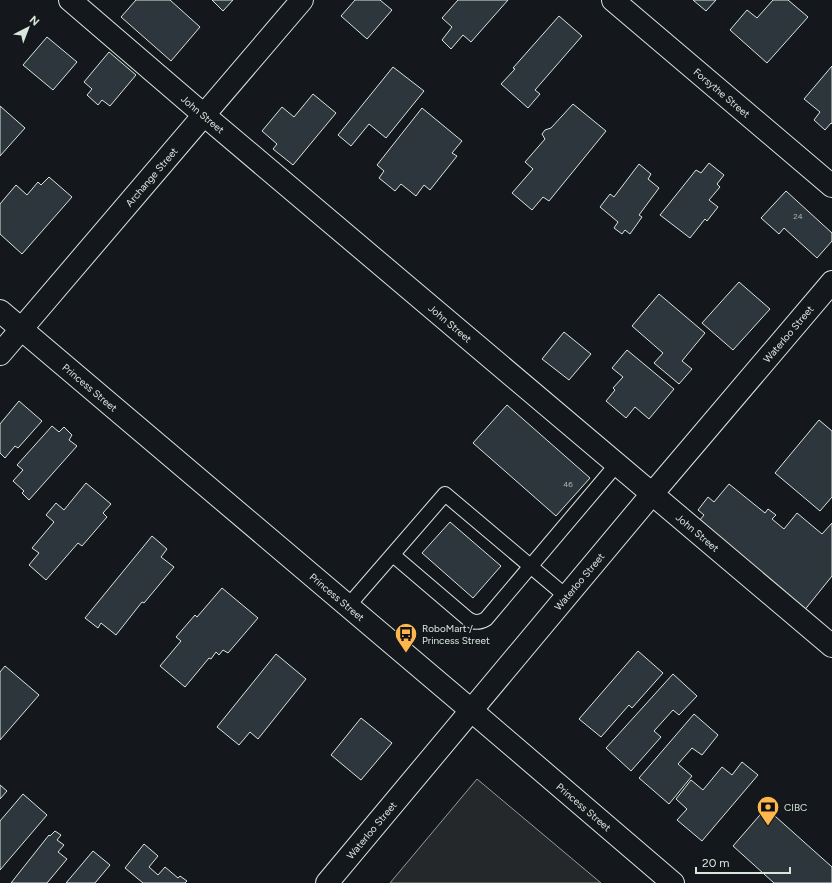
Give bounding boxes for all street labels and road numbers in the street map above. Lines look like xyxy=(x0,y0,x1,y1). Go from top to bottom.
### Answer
street label: Forsythe Street xyxy=(691,65,753,120)
street label: John Street xyxy=(179,92,227,136)
street label: Archange Street xyxy=(122,144,180,209)
street label: John Street xyxy=(426,301,475,345)
street label: Waterloo Street xyxy=(760,302,816,365)
street label: Princess Street xyxy=(60,360,120,414)
street label: John Street xyxy=(673,510,722,554)
street label: Waterloo Street xyxy=(551,550,607,613)
street label: Princess Street xyxy=(307,570,367,624)
street label: Princess Street xyxy=(554,780,614,834)
street label: Waterloo Street xyxy=(343,798,399,862)

